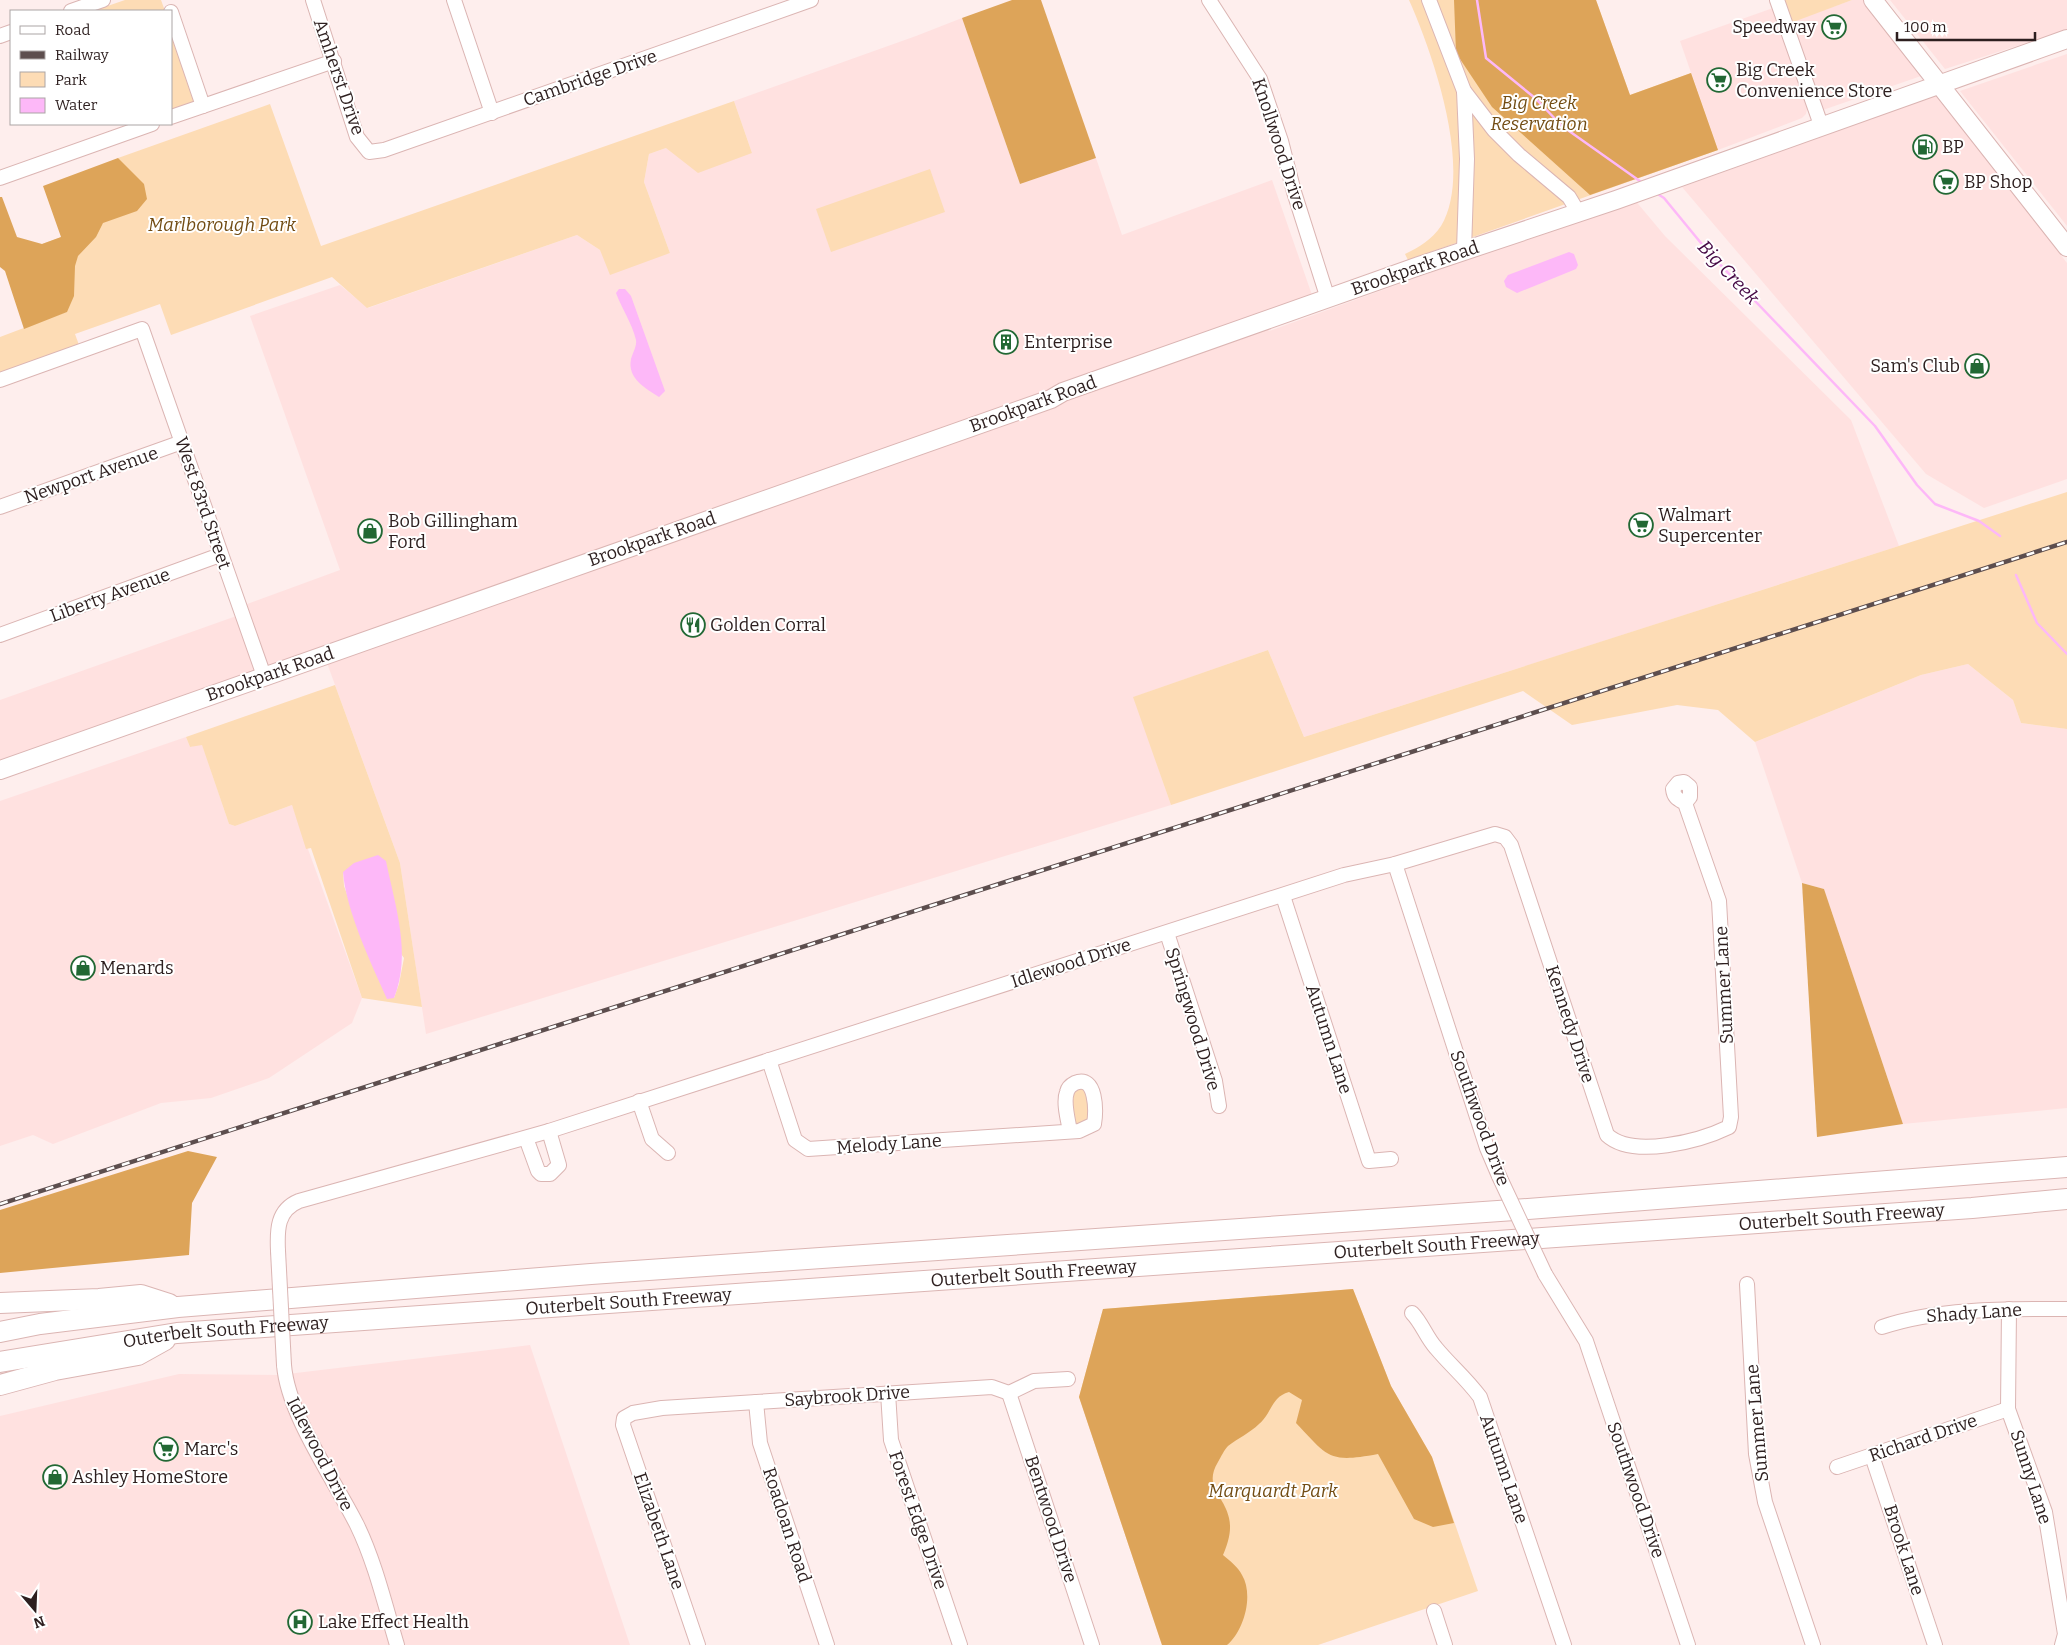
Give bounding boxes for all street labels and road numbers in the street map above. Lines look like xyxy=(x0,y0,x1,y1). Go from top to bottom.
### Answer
street label: Amherst Drive xyxy=(309,16,369,138)
street label: Cambridge Drive xyxy=(520,45,660,111)
street label: Knollwood Drive xyxy=(1247,75,1311,213)
street label: Brookpark Road xyxy=(1348,236,1482,300)
street label: Brookpark Road xyxy=(966,371,1100,437)
street label: West 83rd Street xyxy=(170,434,236,573)
street label: Newport Avenue xyxy=(21,442,161,508)
street label: Brookpark Road xyxy=(585,507,719,571)
street label: Liberty Avenue xyxy=(47,563,173,627)
street label: Brookpark Road xyxy=(203,642,337,706)
street label: Summer Lane xyxy=(1710,925,1738,1045)
street label: Idlewood Drive xyxy=(1008,933,1134,993)
street label: Springwood Drive xyxy=(1161,945,1225,1093)
street label: Kennedy Drive xyxy=(1541,962,1599,1086)
street label: Autumn Lane xyxy=(1301,981,1357,1097)
street label: Southwood Drive xyxy=(1445,1047,1515,1189)
street label: Melody Lane xyxy=(836,1129,942,1159)
street label: Outerbelt South Freeway xyxy=(1738,1199,1946,1235)
street label: Outerbelt South Freeway xyxy=(1333,1227,1541,1263)
street label: Outerbelt South Freeway xyxy=(930,1255,1138,1292)
street label: Outerbelt South Freeway xyxy=(525,1283,733,1320)
street label: Shady Lane xyxy=(1925,1299,2023,1327)
street label: Outerbelt South Freeway xyxy=(121,1311,330,1353)
street label: Summer Lane xyxy=(1741,1363,1773,1483)
street label: Saybrook Drive xyxy=(783,1381,911,1411)
street label: Idlewood Drive xyxy=(282,1393,358,1515)
street label: Richard Drive xyxy=(1866,1409,1980,1467)
street label: Autumn Lane xyxy=(1475,1412,1533,1526)
street label: Southwood Drive xyxy=(1602,1419,1670,1561)
street label: Sunny Lane xyxy=(2005,1427,2057,1527)
street label: Forest Edge Drive xyxy=(884,1448,952,1592)
street label: Bentwood Drive xyxy=(1020,1453,1082,1585)
street label: Roadoan Road xyxy=(758,1465,816,1586)
street label: Elizabeth Lane xyxy=(629,1470,689,1592)
street label: Brook Lane xyxy=(1879,1502,1929,1598)

